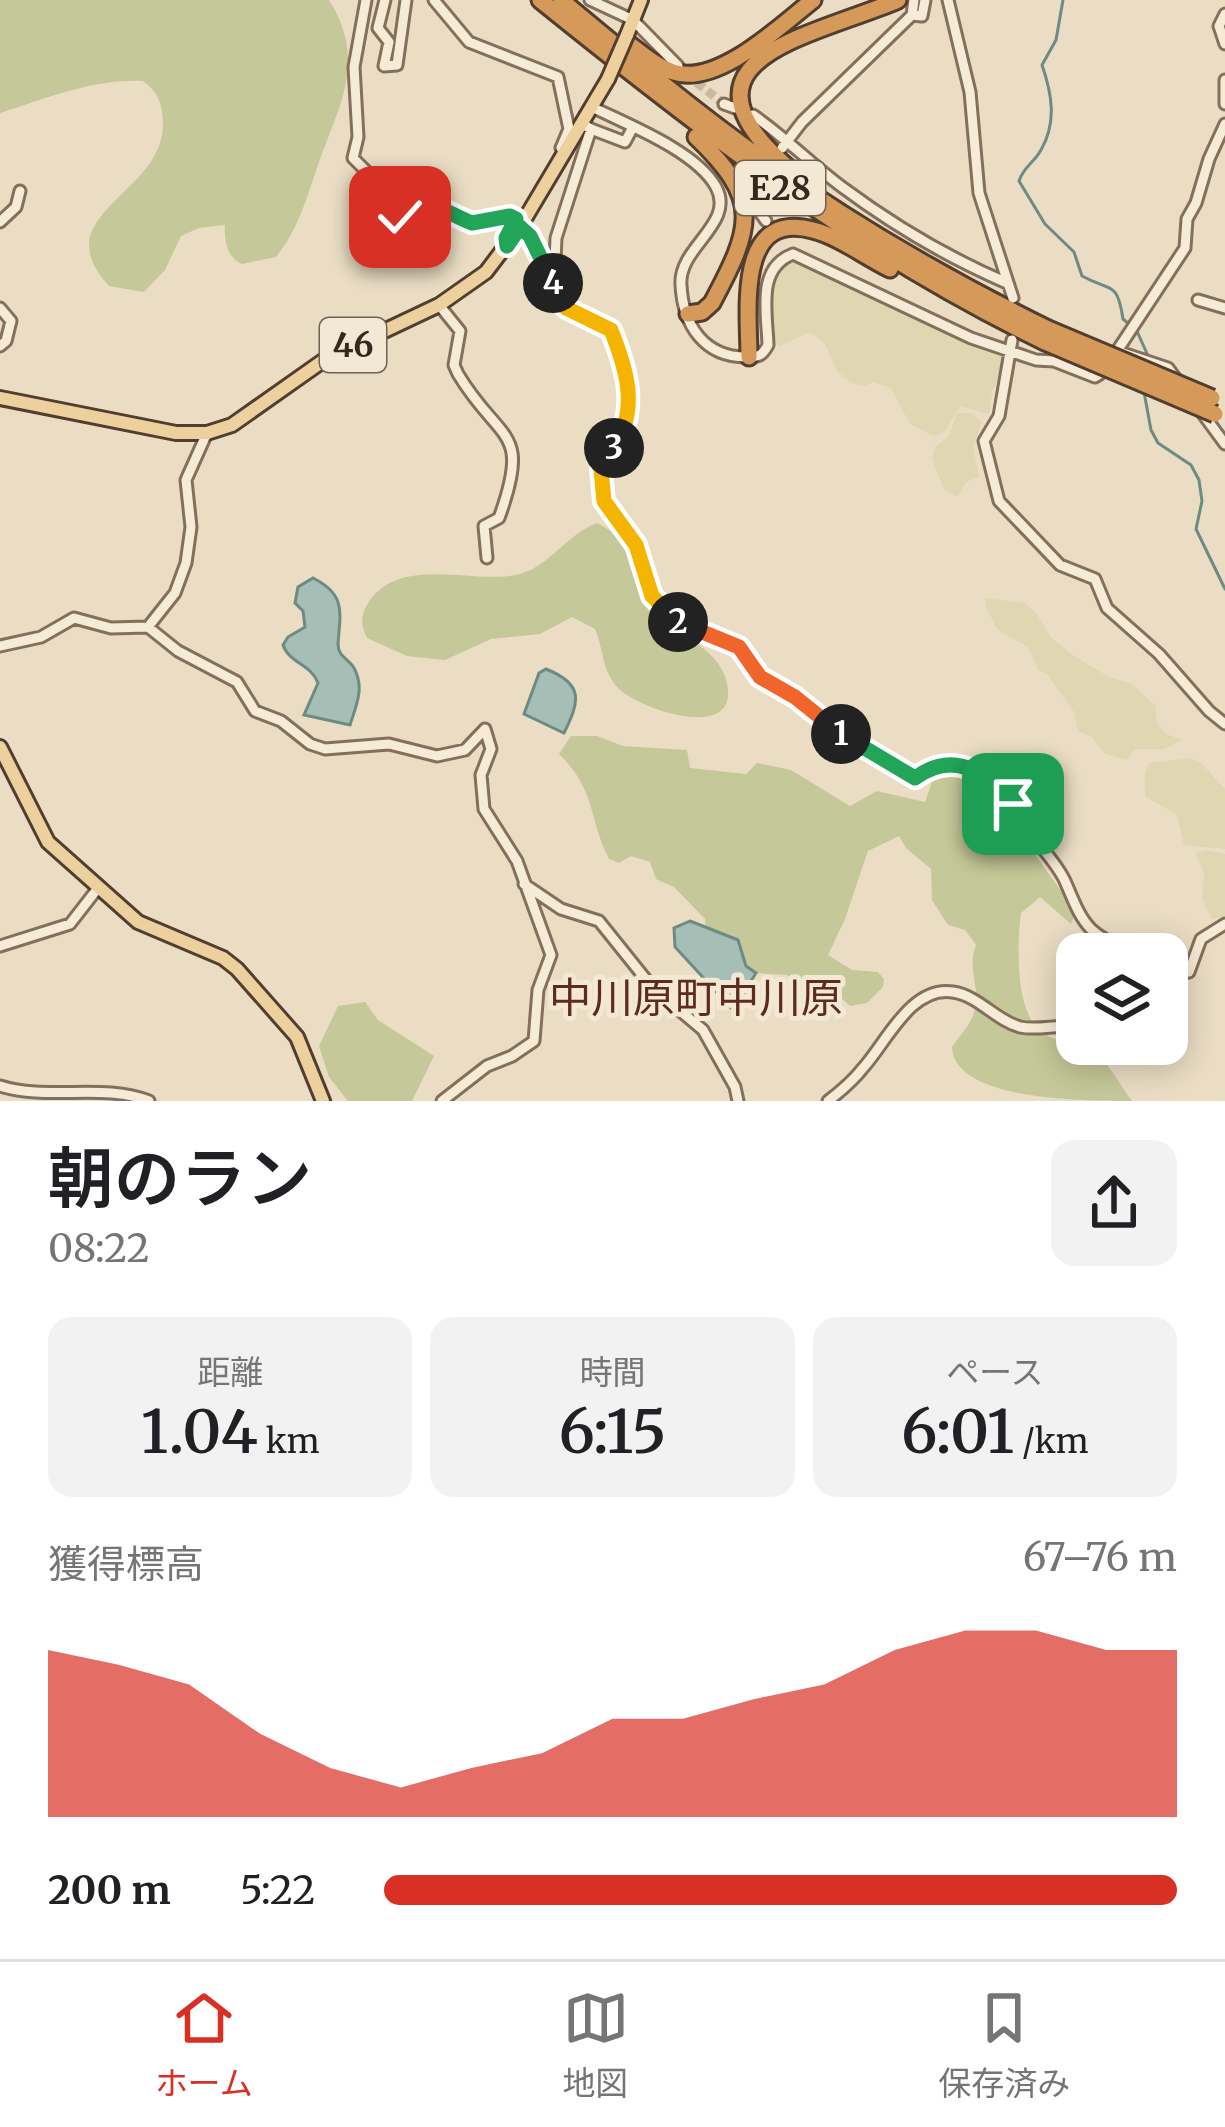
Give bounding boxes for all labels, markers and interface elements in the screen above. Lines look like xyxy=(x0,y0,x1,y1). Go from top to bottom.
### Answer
road number: E28 xyxy=(735,161,825,215)
pin xyxy=(349,166,451,268)
icon: check xyxy=(367,184,433,250)
pin: 4 xyxy=(523,253,583,313)
text: 4 xyxy=(543,262,563,303)
road number: 46 xyxy=(320,318,386,372)
pin: 3 xyxy=(584,418,644,478)
text: 3 xyxy=(605,427,623,468)
pin: 2 xyxy=(648,592,708,652)
text: 2 xyxy=(668,601,688,642)
pin: 1 xyxy=(811,704,871,764)
text: 1 xyxy=(833,713,849,754)
pin xyxy=(962,753,1064,855)
icon: arrive xyxy=(980,771,1046,837)
map controls xyxy=(1056,933,1188,1065)
button: layers xyxy=(1056,933,1188,1065)
district label: 中川原町中川原 xyxy=(549,972,843,1024)
text: 朝のラン xyxy=(48,1137,312,1220)
button: share xyxy=(1051,1140,1177,1266)
text: 08:22 xyxy=(48,1224,150,1273)
text: 距離 xyxy=(197,1352,263,1393)
text: 時間 xyxy=(579,1352,645,1393)
text: ペース xyxy=(946,1352,1044,1393)
text: 1.04 xyxy=(141,1394,258,1469)
text: 6:15 xyxy=(558,1394,667,1469)
text: 6:01 xyxy=(901,1394,1014,1469)
text: km xyxy=(258,1421,320,1462)
text: /km xyxy=(1014,1421,1089,1462)
text: 67–76 m xyxy=(1023,1533,1177,1582)
text: 獲得標高 xyxy=(48,1540,204,1589)
text: 200 m xyxy=(48,1866,171,1915)
text: 5:22 xyxy=(240,1866,315,1915)
tab: ホーム xyxy=(155,1985,253,2105)
tab: 地図 xyxy=(563,1985,629,2105)
tab: 保存済み xyxy=(938,1985,1070,2105)

